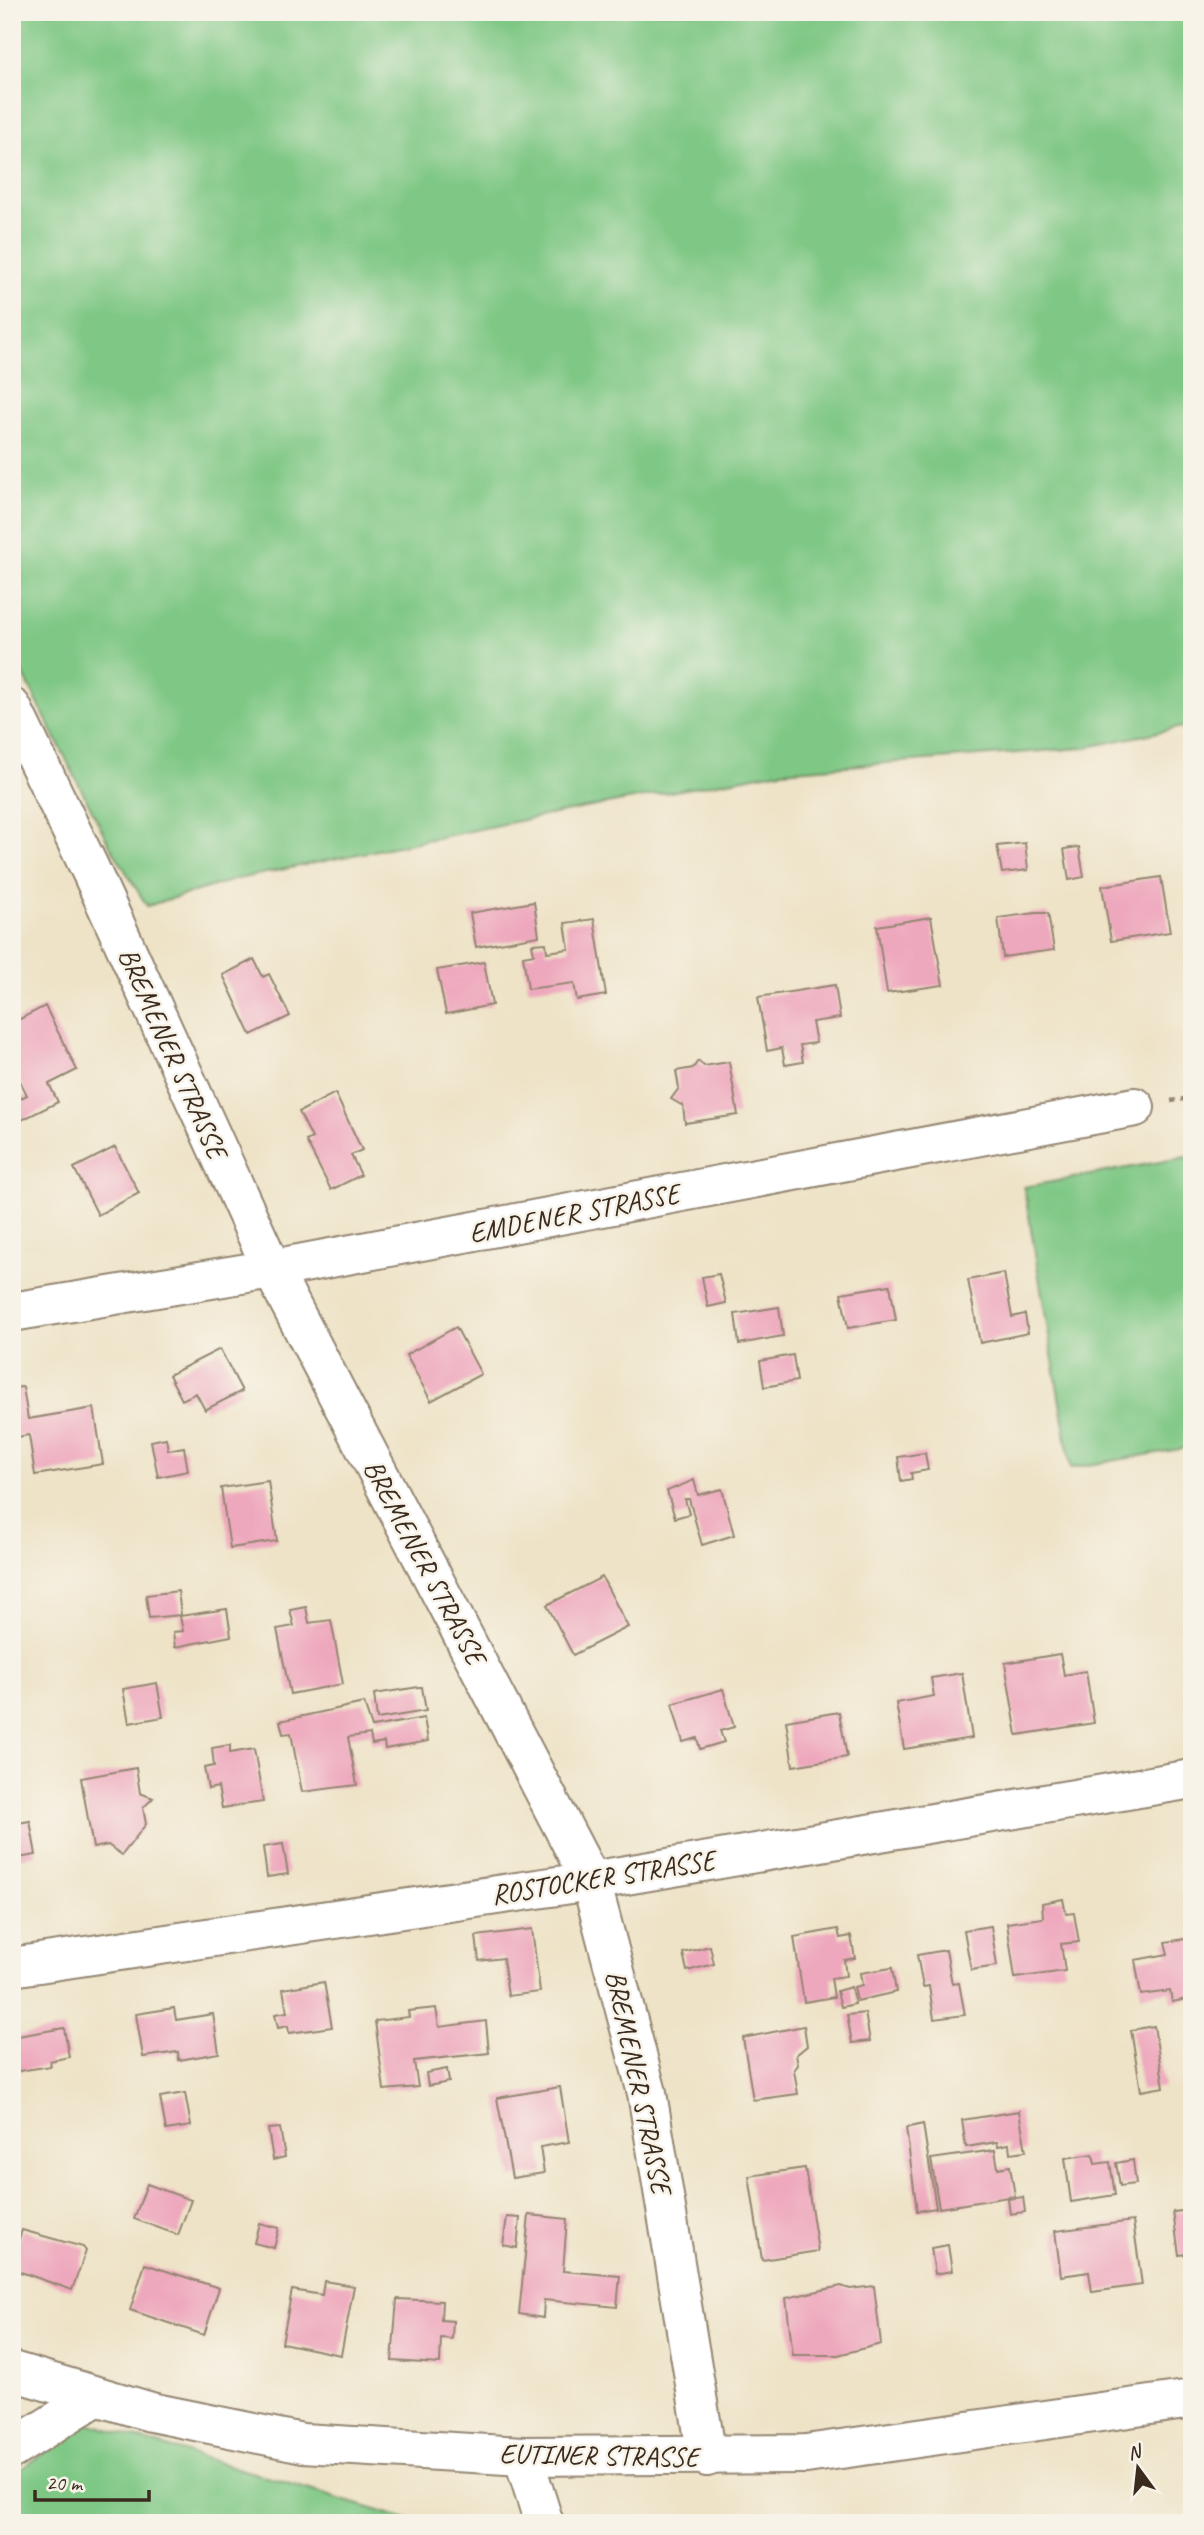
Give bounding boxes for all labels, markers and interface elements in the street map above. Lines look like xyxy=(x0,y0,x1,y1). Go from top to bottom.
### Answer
street label: BREMENER STRASSE xyxy=(111,942,237,1167)
street label: EMDENER STRASSE xyxy=(466,1175,686,1251)
street label: BREMENER STRASSE xyxy=(356,1454,495,1674)
street label: ROSTOCKER STRASSE xyxy=(489,1842,721,1912)
street label: BREMENER STRASSE xyxy=(598,1967,680,2200)
north arrow xyxy=(1102,2434,1172,2504)
street label: EUTINER STRASSE xyxy=(499,2436,702,2474)
text: N xyxy=(1125,2439,1146,2466)
scale bar xyxy=(35,2458,149,2502)
text: 20 m xyxy=(46,2470,84,2496)

